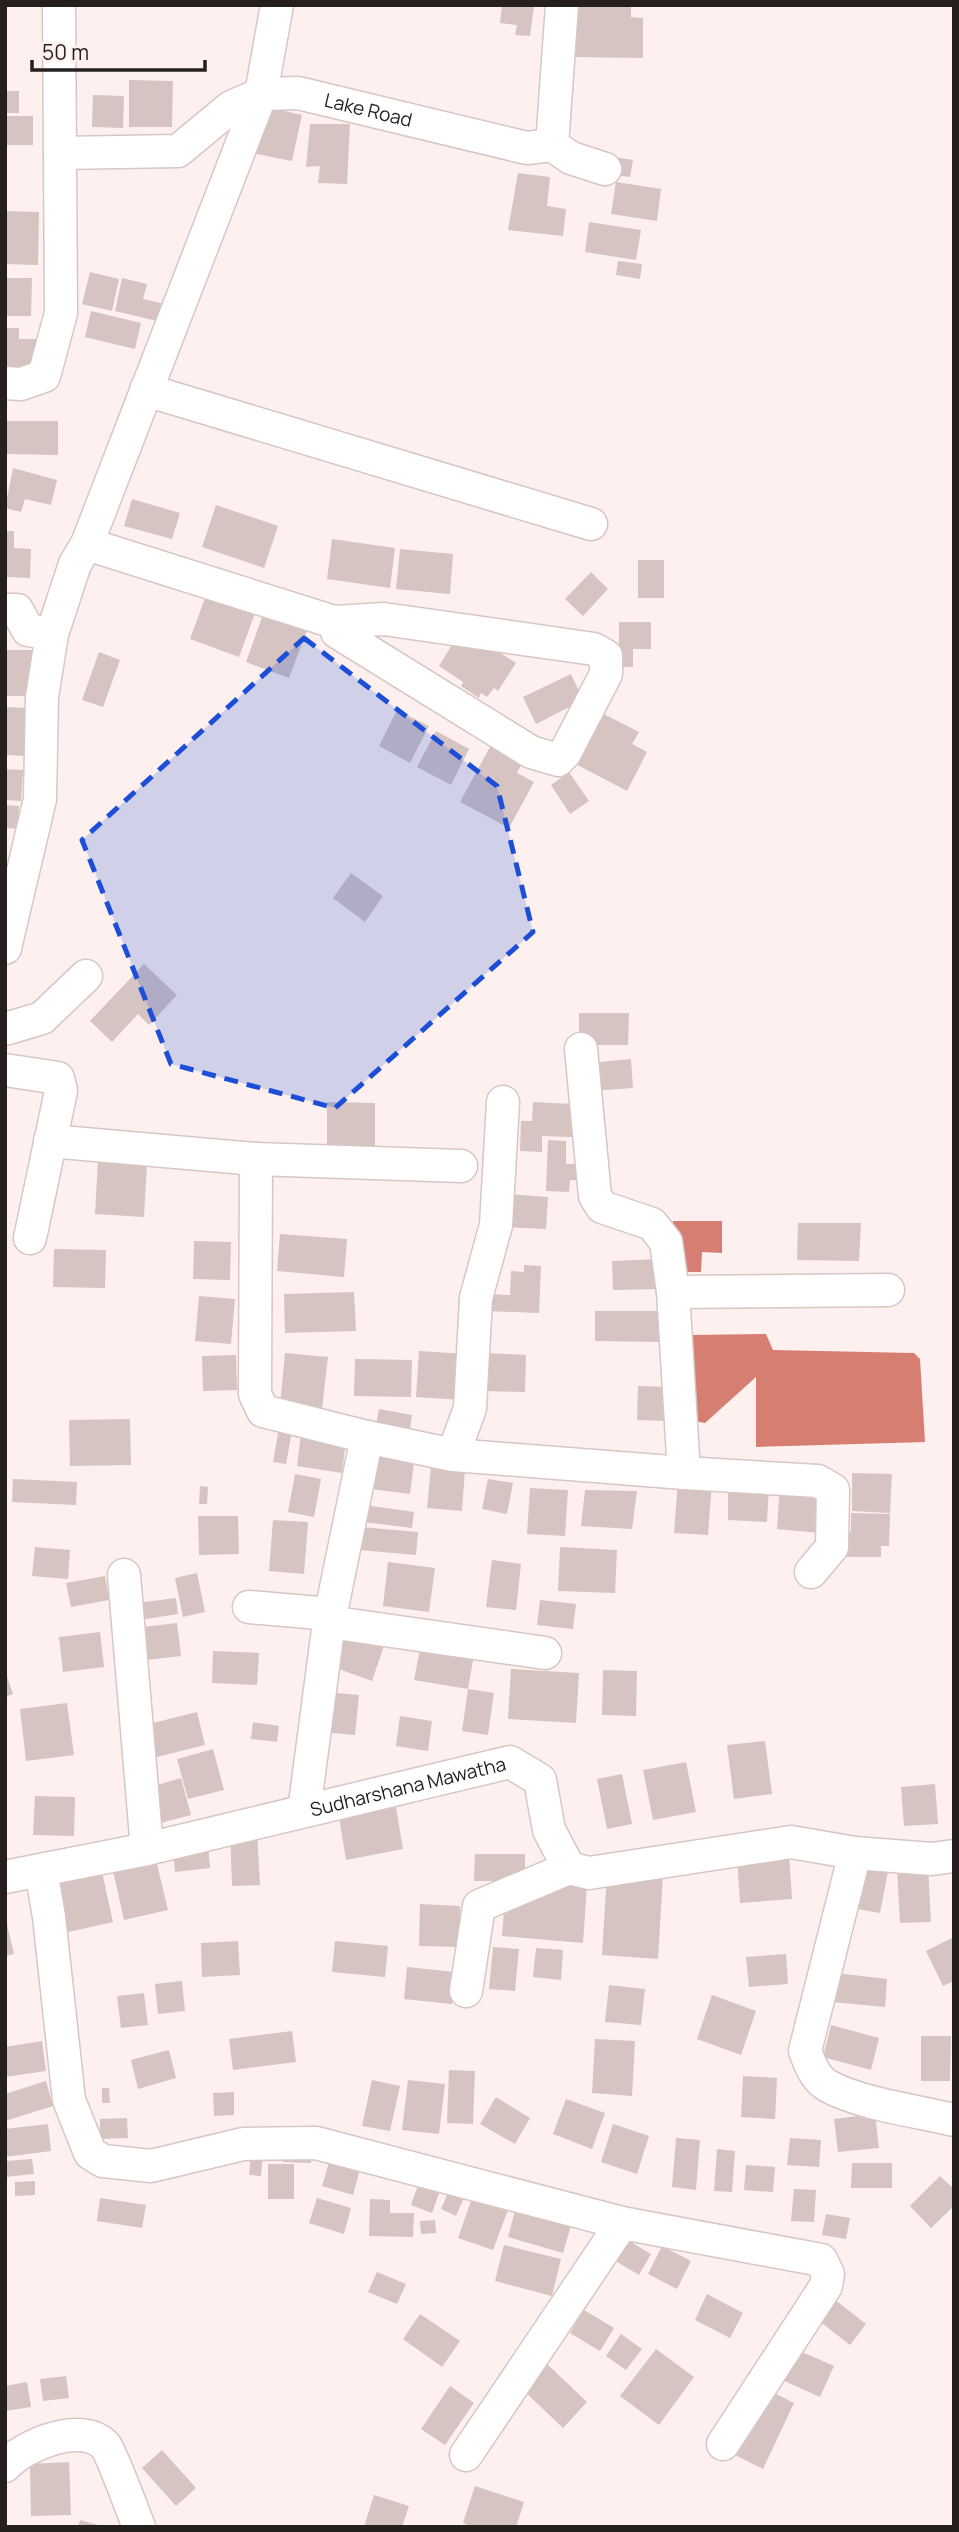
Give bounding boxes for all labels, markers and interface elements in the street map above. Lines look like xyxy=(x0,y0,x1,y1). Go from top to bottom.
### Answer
scale bar xyxy=(32,28,205,72)
text: 50 m xyxy=(42,38,89,66)
street label: Lake Road xyxy=(322,87,415,133)
street label: Sudharshana Mawatha xyxy=(307,1750,508,1822)

